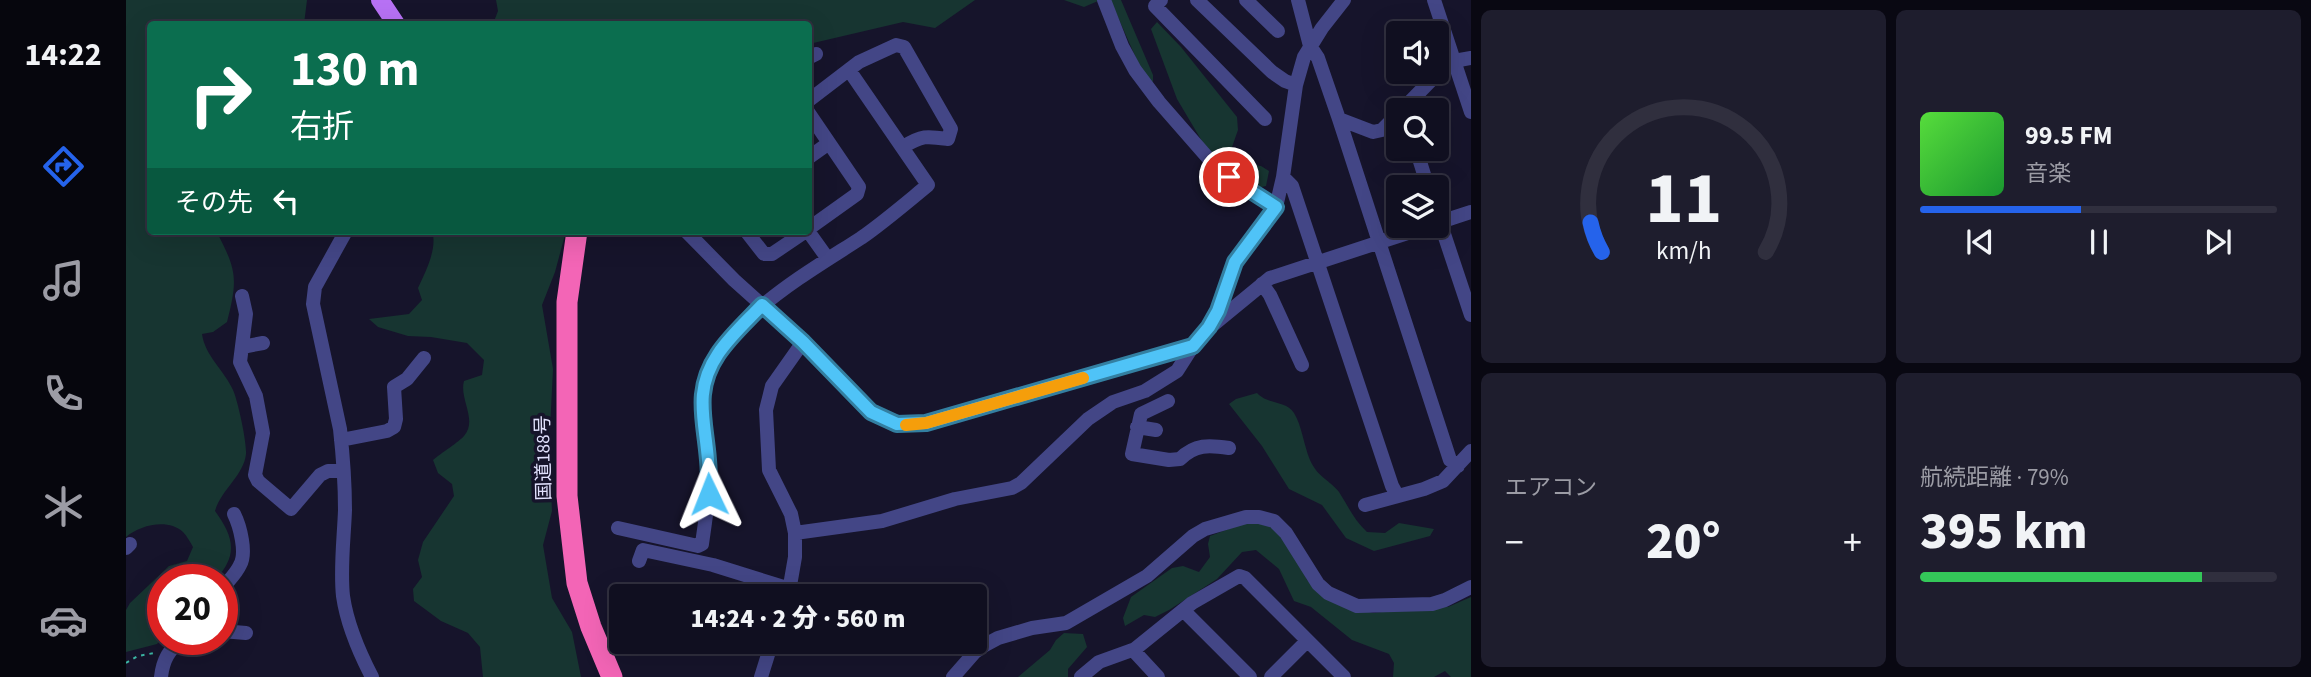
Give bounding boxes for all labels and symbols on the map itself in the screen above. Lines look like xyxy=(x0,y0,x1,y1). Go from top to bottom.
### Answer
pin xyxy=(1199,147,1259,207)
street label: 国道188号 xyxy=(530,415,558,501)
position arrow xyxy=(672,457,746,531)
speed limit sign: 20 xyxy=(147,564,238,655)

